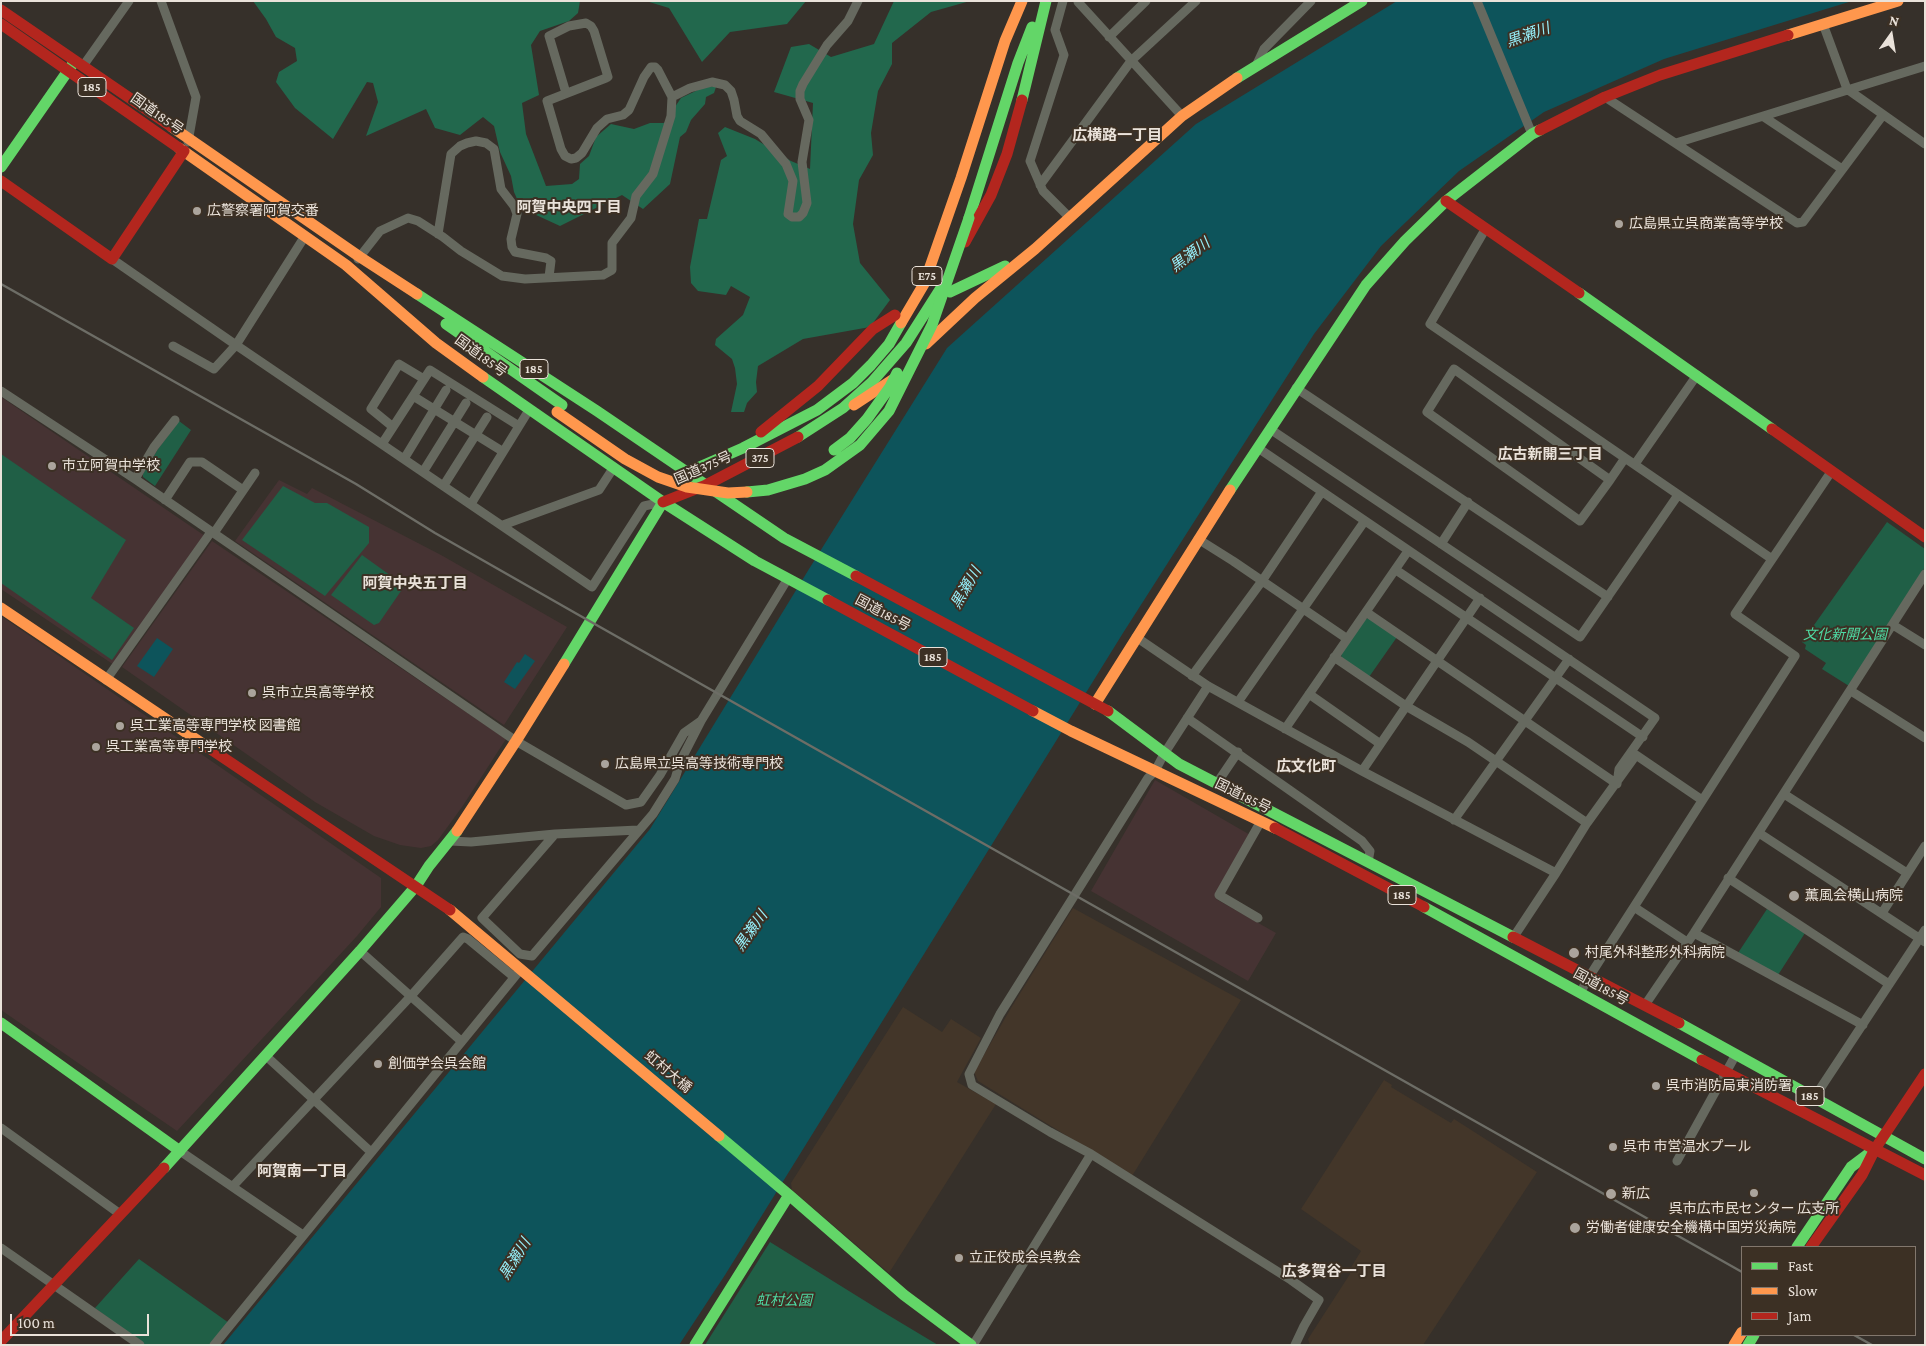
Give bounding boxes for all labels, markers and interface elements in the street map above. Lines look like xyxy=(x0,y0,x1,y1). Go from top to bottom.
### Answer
north arrow xyxy=(1866,10,1916,60)
text: N xyxy=(1888,12,1901,29)
water label: 黒瀬川 xyxy=(1504,19,1552,51)
road number: 185 xyxy=(78,77,106,96)
street label: 国道185号 xyxy=(127,90,187,138)
district label: 広横路一丁目 xyxy=(1072,126,1162,144)
district label: 阿賀中央四丁目 xyxy=(517,198,621,216)
place label: 広警察署阿賀交番 xyxy=(207,203,319,219)
marker: 広警察署阿賀交番 xyxy=(191,205,203,217)
place label: 広島県立呉商業高等学校 xyxy=(1629,216,1783,232)
marker: 広島県立呉商業高等学校 xyxy=(1613,218,1625,230)
water label: 黒瀬川 xyxy=(1167,234,1213,276)
road number: E75 xyxy=(912,266,942,286)
street label: 国道185号 xyxy=(452,331,510,381)
road number: 185 xyxy=(520,359,548,378)
district label: 広古新開三丁目 xyxy=(1498,445,1602,463)
street label: 国道375号 xyxy=(672,448,734,488)
road number: 375 xyxy=(746,448,774,468)
place label: 市立阿賀中学校 xyxy=(62,458,160,474)
marker: 市立阿賀中学校 xyxy=(46,460,58,472)
water label: 黒瀬川 xyxy=(947,564,985,612)
district label: 阿賀中央五丁目 xyxy=(363,574,467,592)
street label: 国道185号 xyxy=(852,591,914,635)
park label: 文化新開公園 xyxy=(1803,627,1887,643)
road number: 185 xyxy=(919,648,947,666)
place label: 呉市立呉高等学校 xyxy=(262,685,374,701)
marker: 呉市立呉高等学校 xyxy=(246,687,258,699)
place label: 呉工業高等専門学校 図書館 xyxy=(130,718,301,734)
marker: 呉工業高等専門学校 図書館 xyxy=(114,720,126,732)
place label: 呉工業高等専門学校 xyxy=(106,739,232,755)
marker: 呉工業高等専門学校 xyxy=(90,741,102,753)
place label: 広島県立呉高等技術専門校 xyxy=(615,756,783,772)
district label: 広文化町 xyxy=(1276,757,1336,775)
marker: 広島県立呉高等技術専門校 xyxy=(599,758,611,770)
street label: 国道185号 xyxy=(1212,775,1274,817)
road number: 185 xyxy=(1388,886,1416,904)
place label: 薫風会横山病院 xyxy=(1805,888,1903,904)
marker: 薫風会横山病院 xyxy=(1787,889,1801,903)
water label: 黒瀬川 xyxy=(731,907,771,955)
place label: 村尾外科整形外科病院 xyxy=(1585,945,1725,961)
marker: 村尾外科整形外科病院 xyxy=(1567,946,1581,960)
street label: 国道185号 xyxy=(1570,965,1632,1009)
street label: 虹村大橋 xyxy=(641,1048,695,1096)
place label: 創価学会呉会館 xyxy=(388,1056,486,1072)
marker: 創価学会呉会館 xyxy=(372,1058,384,1070)
place label: 呉市消防局東消防署 xyxy=(1666,1078,1792,1094)
marker: 呉市消防局東消防署 xyxy=(1650,1080,1662,1092)
road number: 185 xyxy=(1796,1086,1824,1106)
place label: 呉市 市営温水プール xyxy=(1623,1139,1752,1155)
marker: 呉市 市営温水プール xyxy=(1607,1141,1619,1153)
district label: 阿賀南一丁目 xyxy=(257,1162,347,1180)
place label: 新広 xyxy=(1622,1186,1650,1202)
marker: 新広 xyxy=(1604,1187,1618,1201)
marker: 呉市広市民センター 広支所 xyxy=(1748,1187,1760,1199)
place label: 呉市広市民センター 広支所 xyxy=(1669,1201,1839,1217)
place label: 労働者健康安全機構中国労災病院 xyxy=(1586,1220,1796,1236)
marker: 労働者健康安全機構中国労災病院 xyxy=(1568,1221,1582,1235)
water label: 黒瀬川 xyxy=(495,1235,535,1283)
legend xyxy=(1741,1246,1916,1336)
place label: 立正佼成会呉教会 xyxy=(969,1250,1081,1266)
marker: 立正佼成会呉教会 xyxy=(953,1252,965,1264)
text: Fast xyxy=(1788,1258,1813,1274)
district label: 広多賀谷一丁目 xyxy=(1282,1262,1386,1280)
text: Slow xyxy=(1788,1283,1817,1299)
park label: 虹村公園 xyxy=(756,1293,812,1309)
scale bar xyxy=(12,1304,151,1336)
text: Jam xyxy=(1788,1308,1811,1324)
text: 100 m xyxy=(18,1315,55,1331)

